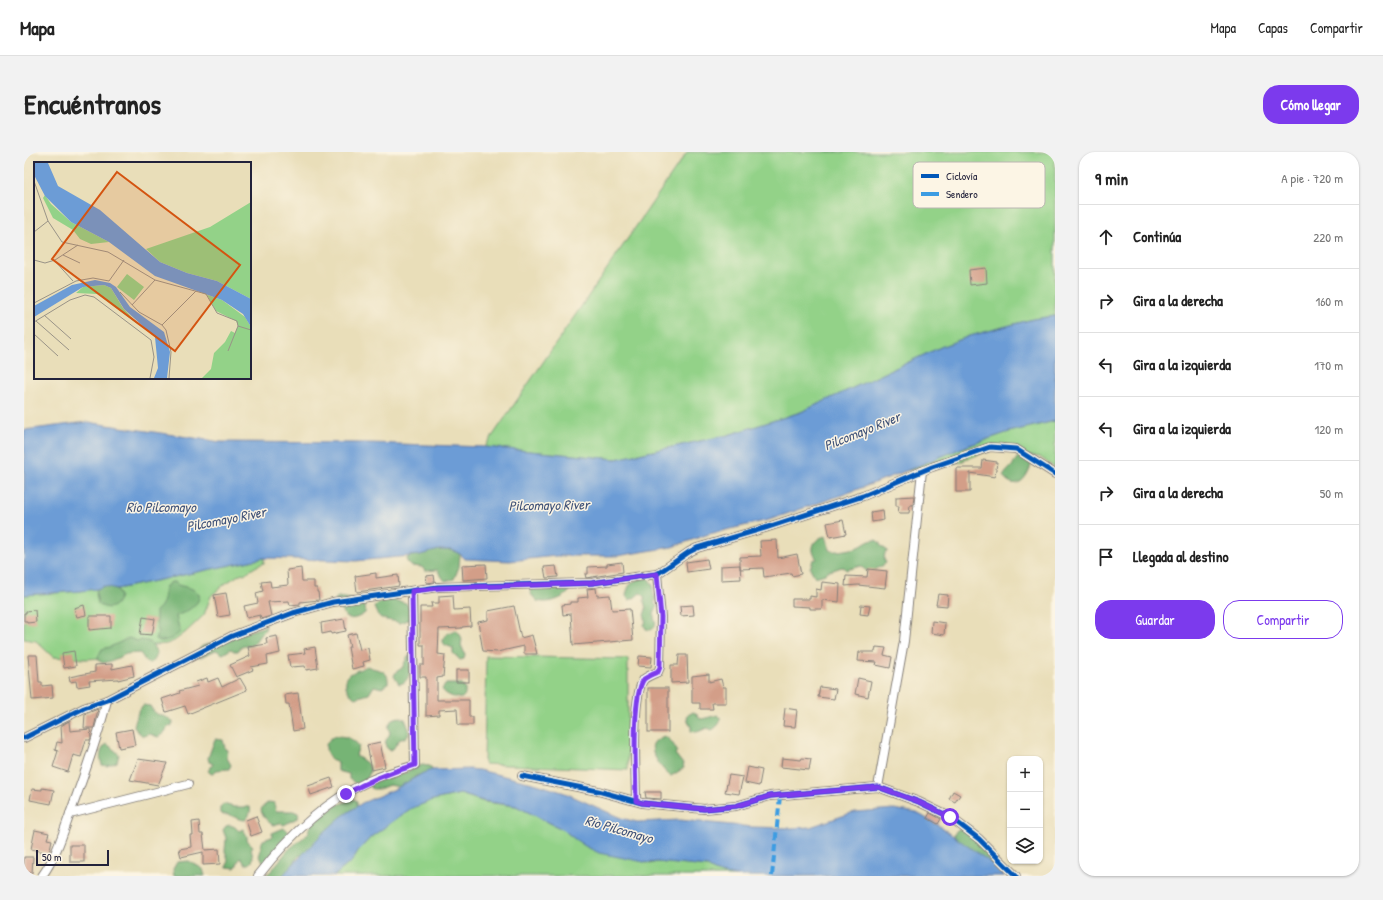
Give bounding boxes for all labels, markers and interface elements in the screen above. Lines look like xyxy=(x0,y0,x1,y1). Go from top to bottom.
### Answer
text: Mapa xyxy=(20,15,54,41)
text: Mapa xyxy=(1211,18,1236,37)
text: Capas xyxy=(1258,18,1288,37)
text: Compartir xyxy=(1310,18,1363,37)
text: Encuéntranos xyxy=(24,85,161,123)
button: Cómo llegar xyxy=(1263,85,1359,124)
inset map xyxy=(34,162,251,379)
legend xyxy=(913,162,1045,208)
text: 9 min xyxy=(1095,167,1128,190)
text: Ciclovía xyxy=(946,169,978,183)
text: A pie · 720 m xyxy=(1281,169,1343,187)
text: Sendero xyxy=(946,187,978,201)
icon: ahead xyxy=(1095,226,1117,248)
text: Continúa xyxy=(1133,226,1181,247)
text: 220 m xyxy=(1313,228,1343,246)
icon: right xyxy=(1095,290,1117,312)
text: Gira a la derecha xyxy=(1133,290,1223,311)
text: 160 m xyxy=(1315,292,1343,310)
icon: left xyxy=(1095,354,1117,376)
text: Gira a la izquierda xyxy=(1133,354,1231,375)
text: 170 m xyxy=(1314,356,1343,374)
water label: Pilcomayo River xyxy=(821,406,905,455)
icon: left xyxy=(1095,418,1117,440)
text: Gira a la izquierda xyxy=(1133,418,1231,439)
text: 120 m xyxy=(1315,420,1343,438)
icon: right xyxy=(1095,482,1117,504)
text: Gira a la derecha xyxy=(1133,482,1223,503)
text: 50 m xyxy=(1320,484,1343,502)
water label: Pilcomayo River xyxy=(509,494,591,516)
water label: Río Pilcomayo xyxy=(126,497,197,517)
water label: Pilcomayo River xyxy=(185,501,269,536)
icon: arrive xyxy=(1095,546,1117,568)
text: Llegada al destino xyxy=(1133,546,1229,567)
button: Guardar xyxy=(1095,600,1215,639)
button: Compartir xyxy=(1223,600,1343,639)
map controls xyxy=(1007,756,1043,864)
button: + xyxy=(1007,756,1043,792)
route end xyxy=(337,785,355,803)
button: − xyxy=(1007,792,1043,828)
route start xyxy=(941,808,959,826)
water label: Río Pilcomayo xyxy=(583,810,657,849)
button: layers xyxy=(1007,828,1043,864)
scale bar xyxy=(36,848,109,867)
text: 50 m xyxy=(42,850,62,864)

